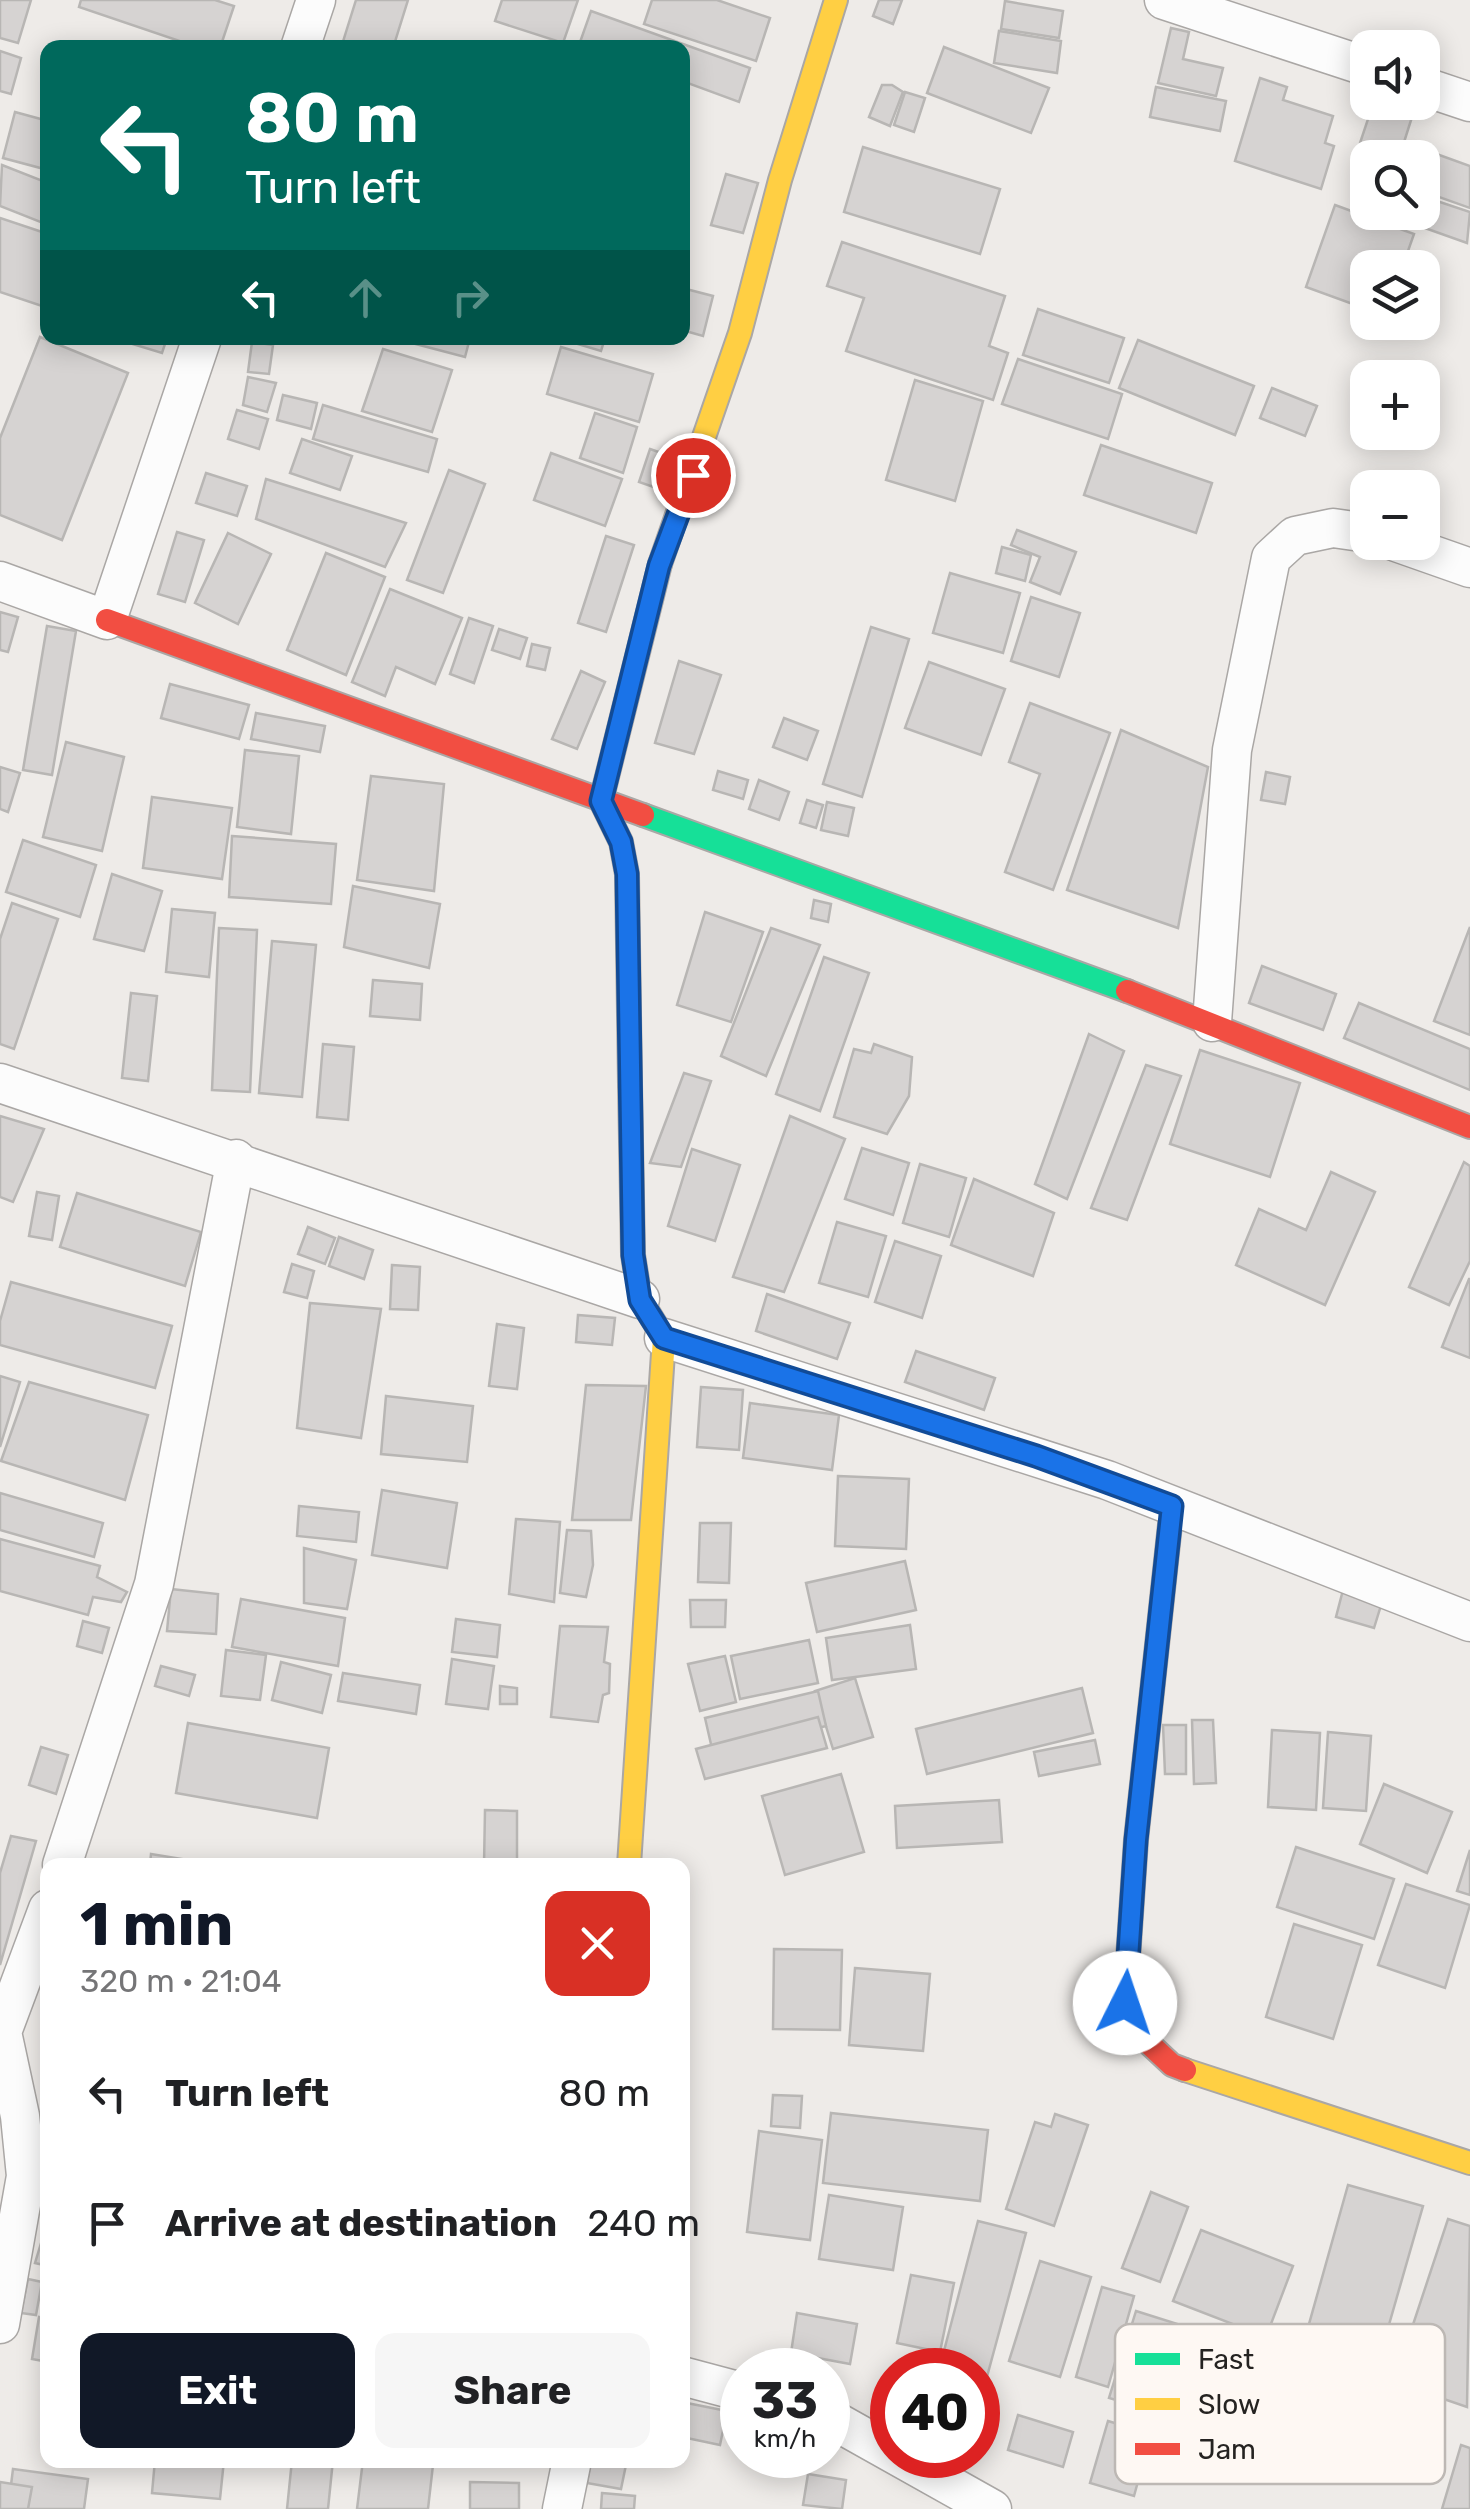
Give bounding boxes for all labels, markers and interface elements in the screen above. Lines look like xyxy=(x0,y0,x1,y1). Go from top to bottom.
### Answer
map controls xyxy=(1350,30,1440,560)
button: sound xyxy=(1350,30,1440,120)
text: 80 m xyxy=(245,77,419,160)
icon: left xyxy=(80,80,210,210)
button: search xyxy=(1350,140,1440,230)
text: Turn left xyxy=(245,161,421,214)
button: layers xyxy=(1350,250,1440,340)
icon: left xyxy=(233,270,288,325)
icon: ahead xyxy=(338,270,393,325)
icon: right xyxy=(443,270,498,325)
button: + xyxy=(1350,360,1440,450)
pin xyxy=(651,433,736,518)
icon: arrive xyxy=(666,448,721,503)
button: − xyxy=(1350,470,1440,560)
text: 1 min xyxy=(80,1889,233,1960)
button: close xyxy=(545,1891,650,1996)
position arrow xyxy=(1073,1951,1177,2055)
text: 320 m · 21:04 xyxy=(80,1962,282,2000)
icon: left xyxy=(80,2066,135,2121)
text: Turn left xyxy=(165,2070,329,2116)
text: 80 m xyxy=(559,2070,650,2116)
icon: arrive xyxy=(80,2196,135,2251)
text: Arrive at destination xyxy=(165,2200,557,2246)
text: 240 m xyxy=(587,2200,700,2246)
legend xyxy=(1115,2324,1445,2484)
button: Exit xyxy=(80,2333,355,2448)
button: Share xyxy=(375,2333,650,2448)
text: Fast xyxy=(1198,2343,1254,2376)
speed limit sign: 40 xyxy=(870,2348,1000,2478)
text: 33 xyxy=(752,2371,818,2431)
text: Slow xyxy=(1198,2388,1260,2421)
text: km/h xyxy=(754,2424,816,2453)
text: Jam xyxy=(1198,2433,1256,2466)

